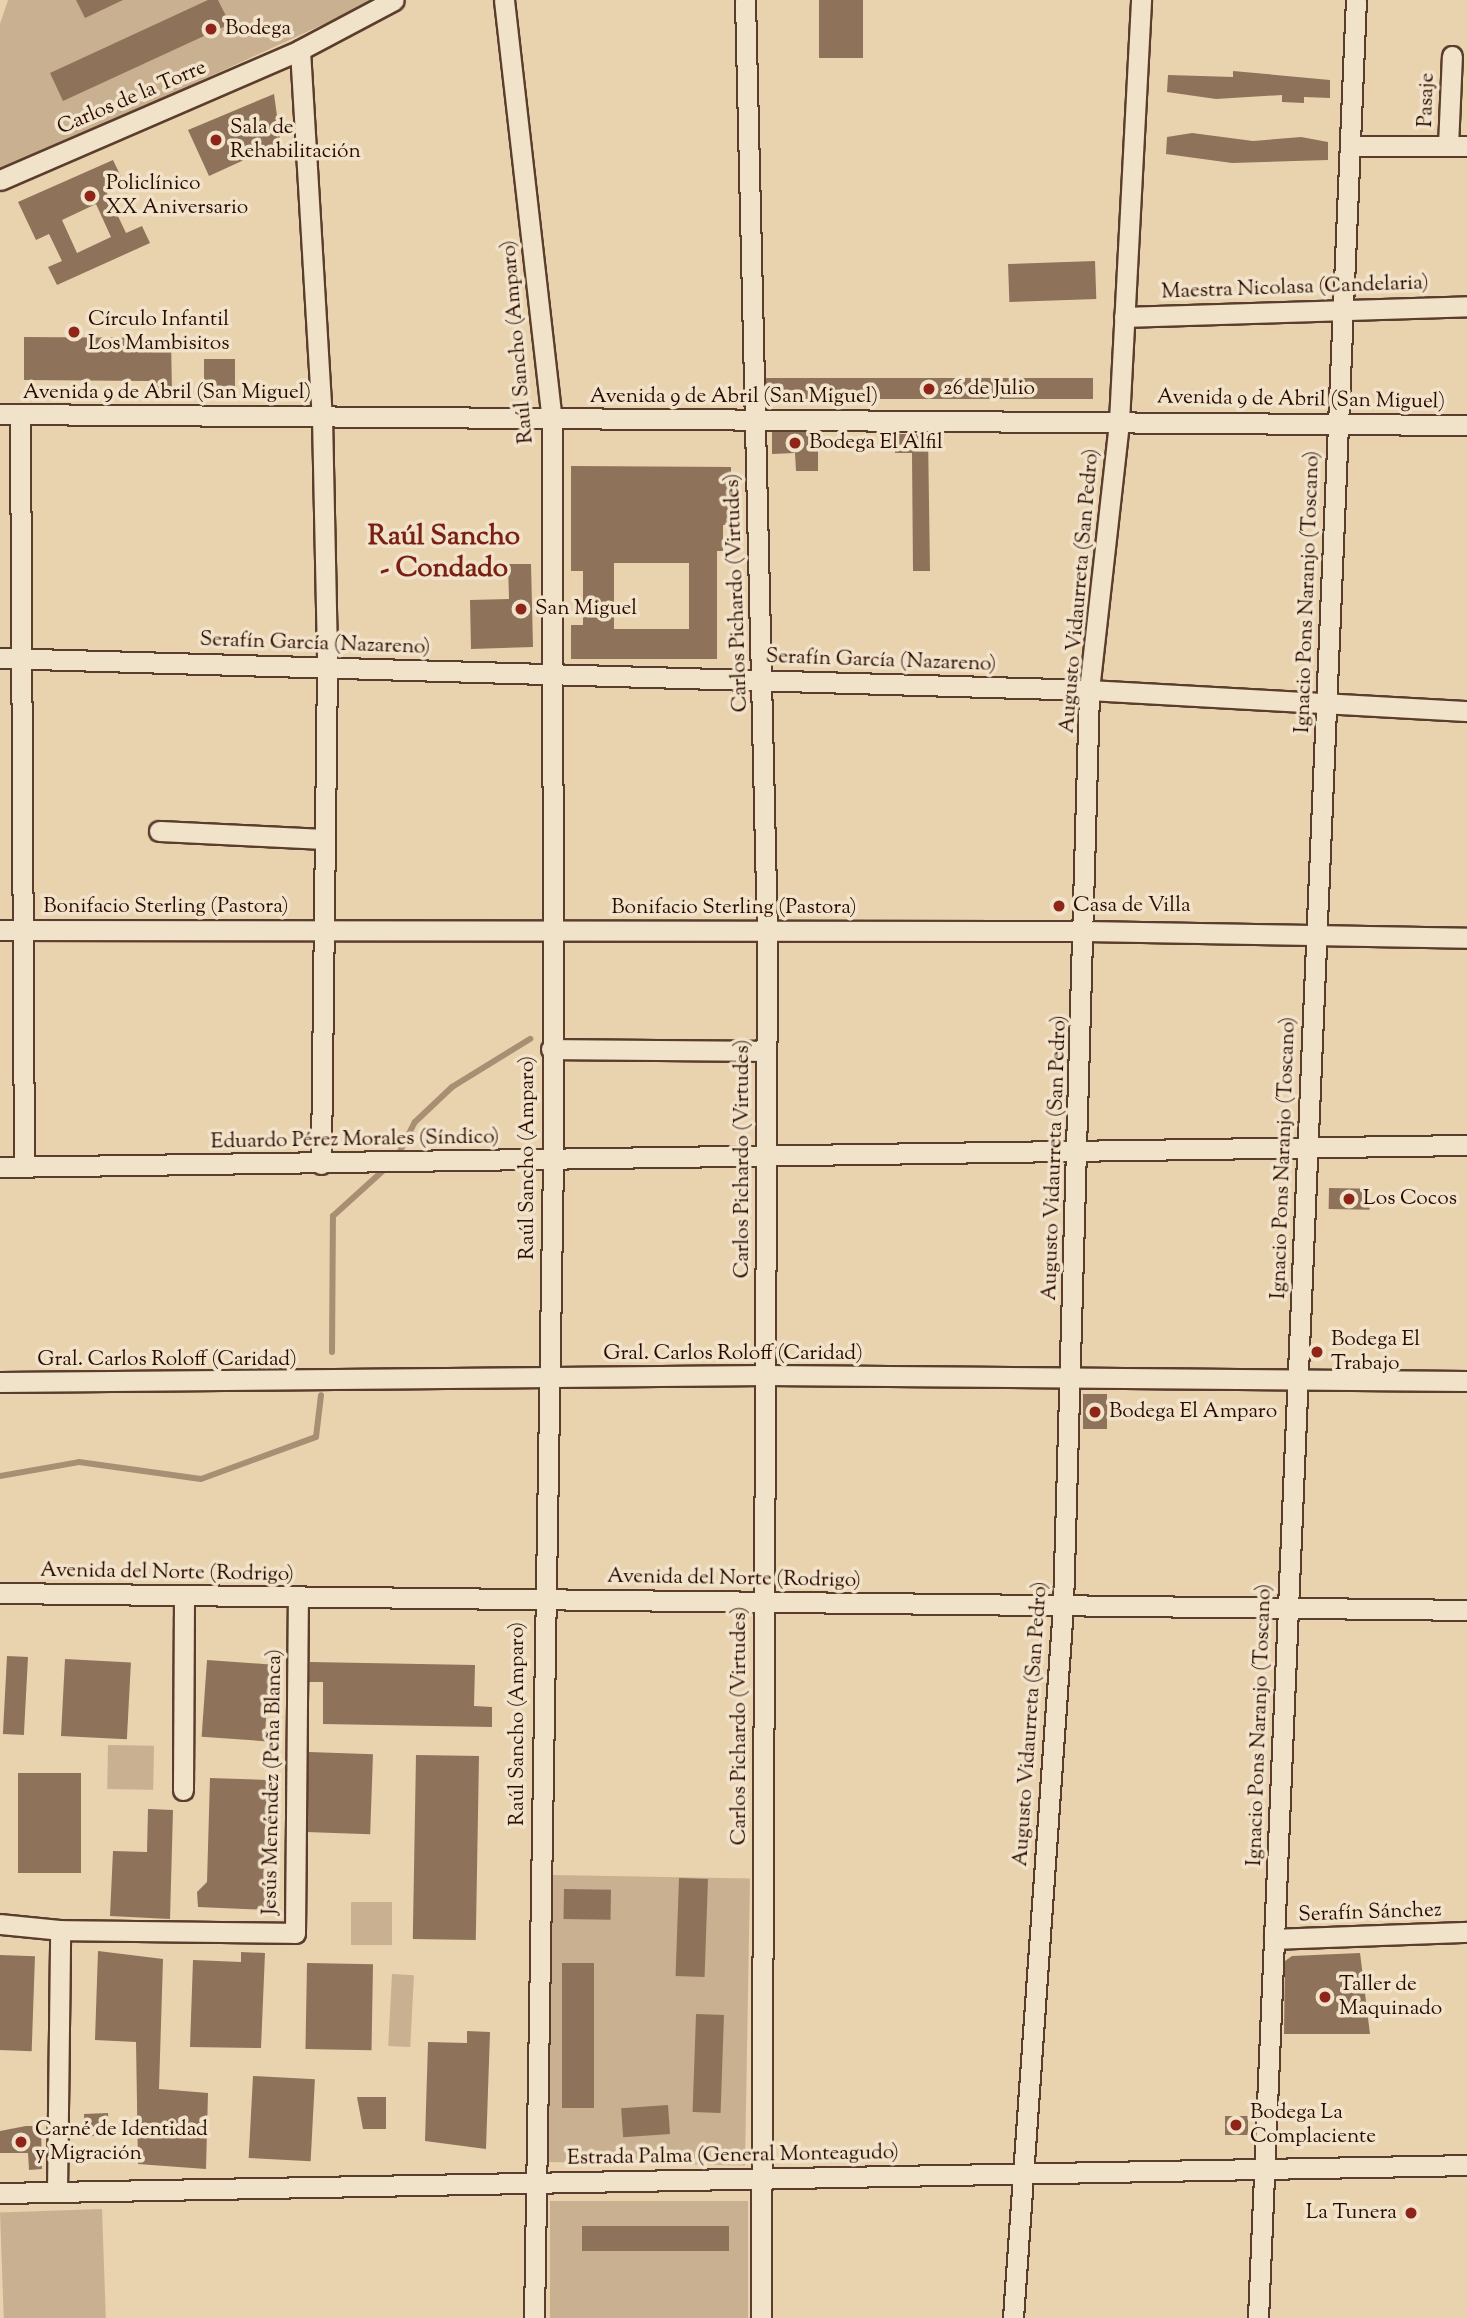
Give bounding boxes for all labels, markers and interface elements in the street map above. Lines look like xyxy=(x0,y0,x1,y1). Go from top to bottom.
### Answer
place label: Bodega xyxy=(225,16,291,42)
marker: Bodega xyxy=(203,21,219,37)
street label: Carlos de la Torre xyxy=(54,55,210,141)
street label: Pasaje xyxy=(1413,72,1441,128)
place label: Sala de Rehabilitación xyxy=(230,115,361,165)
marker: Sala de Rehabilitación xyxy=(208,132,224,148)
place label: Policlínico XX Aniversario xyxy=(106,171,248,221)
marker: Policlínico XX Aniversario xyxy=(80,186,100,206)
street label: Raúl Sancho (Amparo) xyxy=(497,239,539,445)
street label: Maestra Nicolasa (Candelaria) xyxy=(1161,271,1429,305)
place label: Círculo Infantil Los Mambisitos xyxy=(88,307,229,357)
marker: Círculo Infantil Los Mambisitos xyxy=(66,324,82,340)
place label: 26 de Julio xyxy=(943,376,1035,402)
street label: Avenida 9 de Abril (San Miguel) xyxy=(23,380,311,406)
marker: 26 de Julio xyxy=(921,381,937,397)
street label: Avenida 9 de Abril (San Miguel) xyxy=(590,384,878,410)
street label: Avenida 9 de Abril (San Miguel) xyxy=(1157,385,1445,415)
place label: Bodega El Alfil xyxy=(809,430,943,456)
marker: Bodega El Alfil xyxy=(787,435,803,451)
street label: Augusto Vidaurreta (San Pedro) xyxy=(1055,448,1105,734)
street label: Ignacio Pons Naranjo (Toscano) xyxy=(1290,450,1326,734)
street label: Carlos Pichardo (Virtudes) xyxy=(720,473,754,713)
district label: Raúl Sancho - Condado xyxy=(368,520,520,586)
place label: San Miguel xyxy=(535,596,637,622)
marker: San Miguel xyxy=(513,601,529,617)
street label: Serafín García (Nazareno) xyxy=(199,627,431,661)
street label: Serafín García (Nazareno) xyxy=(765,644,997,678)
place label: Casa de Villa xyxy=(1073,893,1191,919)
street label: Bonifacio Sterling (Pastora) xyxy=(43,894,289,920)
street label: Bonifacio Sterling (Pastora) xyxy=(611,895,857,921)
marker: Casa de Villa xyxy=(1051,898,1067,914)
street label: Augusto Vidaurreta (San Pedro) xyxy=(1037,1015,1073,1301)
street label: Ignacio Pons Naranjo (Toscano) xyxy=(1266,1016,1302,1300)
street label: Carlos Pichardo (Virtudes) xyxy=(730,1040,756,1278)
street label: Raúl Sancho (Amparo) xyxy=(515,1056,541,1260)
street label: Eduardo Pérez Morales (Síndico) xyxy=(210,1125,500,1155)
place label: Los Cocos xyxy=(1363,1186,1457,1212)
marker: Los Cocos xyxy=(1341,1191,1357,1207)
place label: Bodega El Trabajo xyxy=(1331,1327,1420,1377)
street label: Gral. Carlos Roloff (Caridad) xyxy=(603,1341,863,1367)
marker: Bodega El Trabajo xyxy=(1309,1344,1325,1360)
street label: Gral. Carlos Roloff (Caridad) xyxy=(37,1347,297,1373)
place label: Bodega El Amparo xyxy=(1109,1399,1277,1425)
marker: Bodega El Amparo xyxy=(1087,1404,1103,1420)
street label: Avenida del Norte (Rodrigo) xyxy=(40,1558,294,1588)
street label: Avenida del Norte (Rodrigo) xyxy=(607,1564,861,1594)
street label: Augusto Vidaurreta (San Pedro) xyxy=(1008,1581,1054,1867)
street label: Ignacio Pons Naranjo (Toscano) xyxy=(1242,1583,1278,1867)
street label: Carlos Pichardo (Virtudes) xyxy=(727,1607,753,1845)
street label: Raúl Sancho (Amparo) xyxy=(505,1622,531,1826)
street label: Jesús Menéndez (Peña Blanca) xyxy=(258,1649,288,1915)
street label: Serafín Sánchez xyxy=(1298,1898,1442,1928)
place label: Taller de Maquinado xyxy=(1339,1972,1442,2022)
marker: Taller de Maquinado xyxy=(1317,1989,1333,2005)
place label: Bodega La Complaciente xyxy=(1250,2100,1376,2150)
place label: Carné de Identidad y Migración xyxy=(35,2117,208,2167)
marker: Bodega La Complaciente xyxy=(1228,2117,1244,2133)
marker: Carné de Identidad y Migración xyxy=(13,2134,29,2150)
street label: Estrada Palma (General Monteagudo) xyxy=(567,2141,899,2171)
place label: La Tunera xyxy=(1306,2200,1397,2226)
marker: La Tunera xyxy=(1403,2205,1419,2221)

